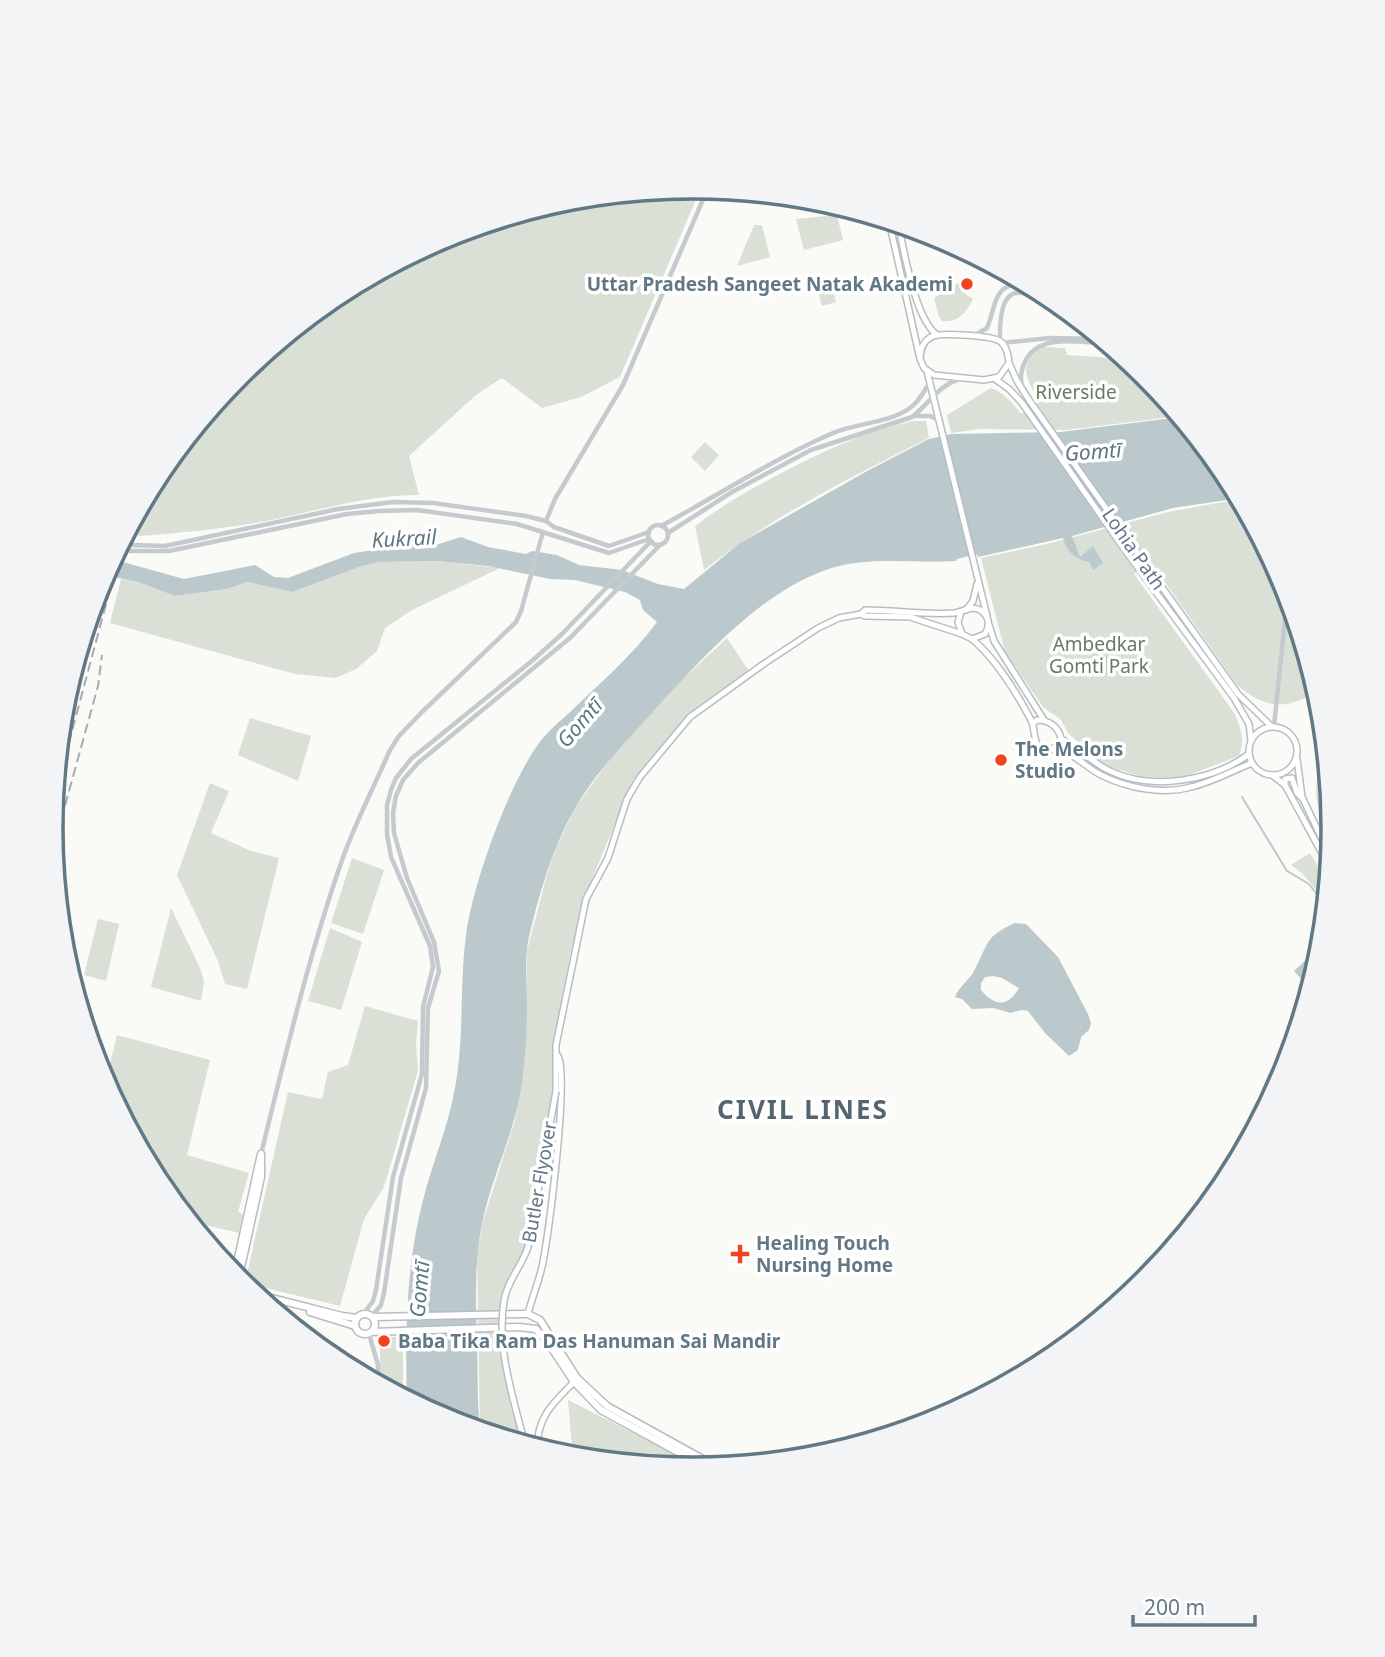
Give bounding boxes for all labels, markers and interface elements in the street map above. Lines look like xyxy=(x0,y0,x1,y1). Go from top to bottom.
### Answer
place label: Uttar Pradesh Sangeet Natak Akademi xyxy=(587,271,953,297)
marker: Uttar Pradesh Sangeet Natak Akademi xyxy=(959,276,975,292)
park label: Riverside xyxy=(1035,379,1117,405)
water label: Gomtī xyxy=(1064,435,1125,467)
street label: Lohia Path xyxy=(1096,503,1172,595)
water label: Kukrail xyxy=(371,522,438,554)
park label: Ambedkar Gomti Park xyxy=(1049,631,1149,679)
water label: Gomtī xyxy=(550,690,610,753)
place label: The Melons Studio xyxy=(1015,736,1123,784)
marker: The Melons Studio xyxy=(993,752,1009,768)
district label: CIVIL LINES xyxy=(717,1091,889,1127)
street label: Butler Flyover xyxy=(516,1119,563,1245)
place label: Healing Touch Nursing Home xyxy=(756,1230,893,1278)
marker: Healing Touch Nursing Home xyxy=(730,1244,750,1264)
water label: Gomtī xyxy=(403,1257,436,1318)
place label: Baba Tika Ram Das Hanuman Sai Mandir xyxy=(398,1328,781,1354)
marker: Baba Tika Ram Das Hanuman Sai Mandir xyxy=(376,1333,392,1349)
scale bar xyxy=(1133,1584,1256,1628)
text: 200 m xyxy=(1144,1593,1205,1621)

